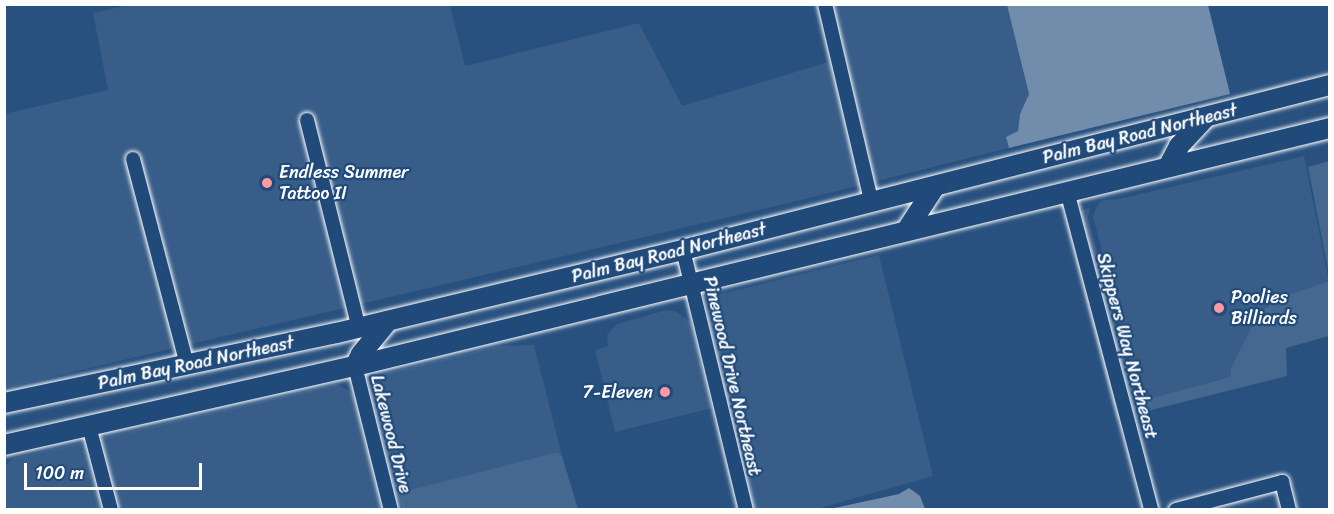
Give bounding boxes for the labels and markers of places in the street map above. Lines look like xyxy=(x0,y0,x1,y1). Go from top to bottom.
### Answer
place label: Endless Summer Tattoo II xyxy=(279,162,409,204)
marker: Endless Summer Tattoo II xyxy=(260,176,274,190)
place label: Poolies Billiards xyxy=(1231,287,1297,330)
marker: Poolies Billiards xyxy=(1212,301,1226,315)
place label: 7-Eleven xyxy=(583,381,653,403)
marker: 7-Eleven xyxy=(658,385,672,399)

